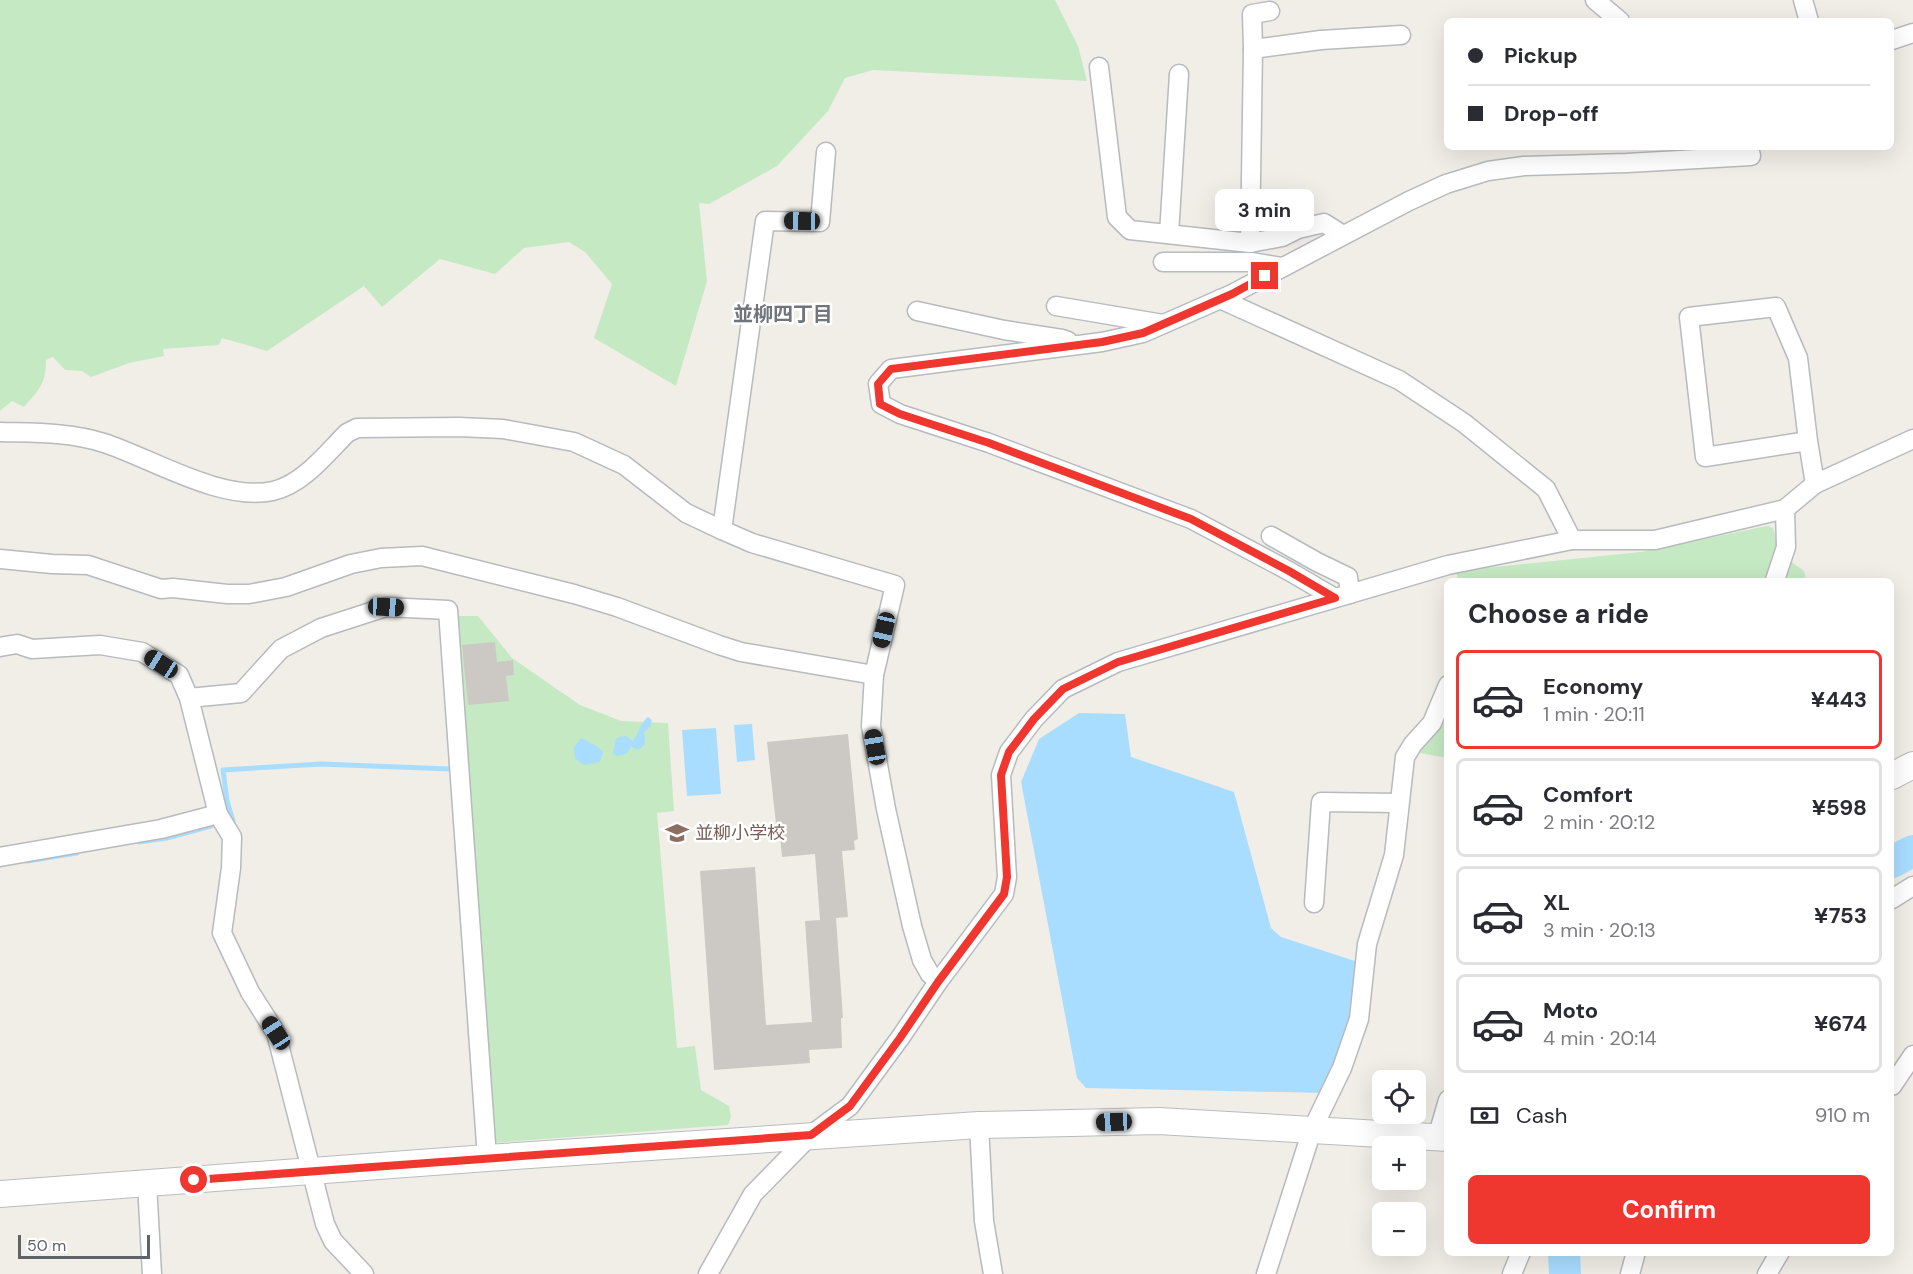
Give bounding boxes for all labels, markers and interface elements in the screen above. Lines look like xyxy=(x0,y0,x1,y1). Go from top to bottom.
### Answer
text: Pickup xyxy=(1504,41,1578,70)
text: Drop-off xyxy=(1504,99,1599,128)
callout: 3 min xyxy=(1216,189,1314,231)
text: 3 min xyxy=(1238,197,1291,223)
car xyxy=(784,212,820,230)
route end xyxy=(1251,262,1278,289)
district label: 並柳四丁目 xyxy=(733,301,833,327)
text: Choose a ride xyxy=(1468,596,1649,631)
car xyxy=(368,597,404,617)
car xyxy=(871,610,897,650)
car xyxy=(141,647,181,681)
text: Economy xyxy=(1543,672,1643,701)
icon: car xyxy=(1471,673,1525,727)
text: ¥443 xyxy=(1811,685,1867,714)
text: 1 min · 20:11 xyxy=(1543,701,1645,727)
car xyxy=(863,728,887,766)
text: Comfort xyxy=(1543,780,1633,809)
icon: car xyxy=(1471,781,1525,835)
text: ¥598 xyxy=(1812,793,1867,822)
text: 2 min · 20:12 xyxy=(1543,809,1655,835)
school or university icon: 並柳小学校 xyxy=(664,820,690,846)
place label: 並柳小学校 xyxy=(695,821,785,845)
text: XL xyxy=(1543,888,1570,917)
icon: car xyxy=(1471,889,1525,943)
text: ¥753 xyxy=(1814,901,1867,930)
text: 3 min · 20:13 xyxy=(1543,917,1656,943)
text: Moto xyxy=(1543,996,1598,1025)
icon: car xyxy=(1471,997,1525,1051)
text: ¥674 xyxy=(1814,1009,1867,1038)
car xyxy=(259,1013,293,1053)
text: 4 min · 20:14 xyxy=(1543,1025,1657,1051)
map controls xyxy=(1372,1070,1426,1256)
button: locate xyxy=(1372,1070,1426,1124)
icon: cash xyxy=(1468,1099,1501,1132)
text: Cash xyxy=(1516,1101,1567,1130)
text: 910 m xyxy=(1815,1102,1870,1128)
car xyxy=(1096,1112,1132,1132)
button: + xyxy=(1372,1136,1426,1190)
route start xyxy=(180,1166,207,1193)
button: Confirm xyxy=(1468,1175,1870,1244)
button: − xyxy=(1372,1202,1426,1256)
scale bar xyxy=(18,1232,150,1260)
text: 50 m xyxy=(27,1235,66,1256)

